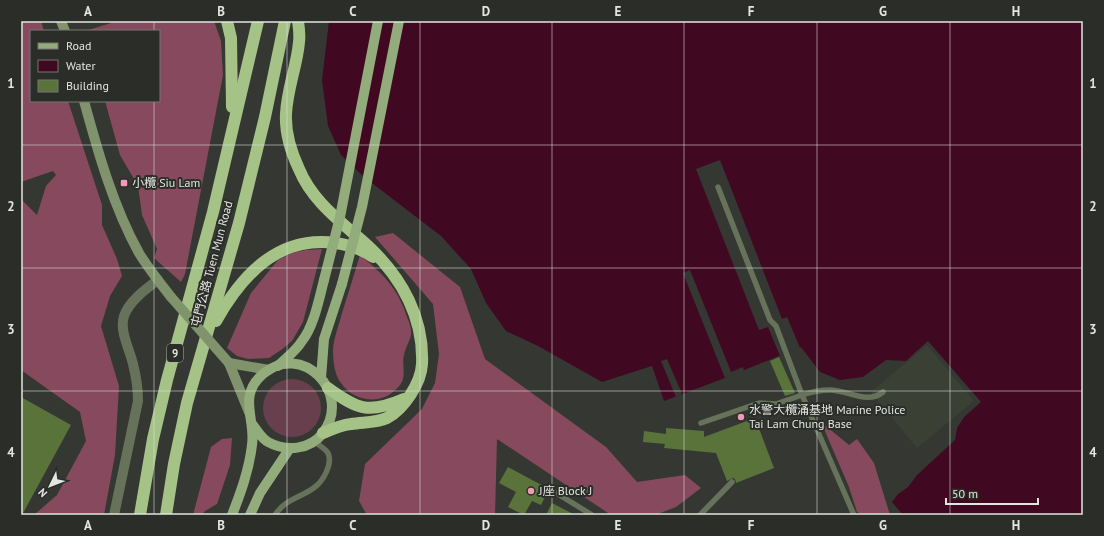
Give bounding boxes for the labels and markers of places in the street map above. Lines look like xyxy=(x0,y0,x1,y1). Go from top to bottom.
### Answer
place label: 小欖 Siu Lam xyxy=(132,175,200,190)
marker: 小欖 Siu Lam xyxy=(119,178,129,188)
place label: 水警大欖涌基地 Marine Police Tai Lam Chung Base xyxy=(749,402,905,431)
marker: 水警大欖涌基地 Marine Police Tai Lam Chung Base xyxy=(736,412,746,422)
place label: J座 Block J xyxy=(538,483,592,498)
marker: J座 Block J xyxy=(526,486,536,496)

